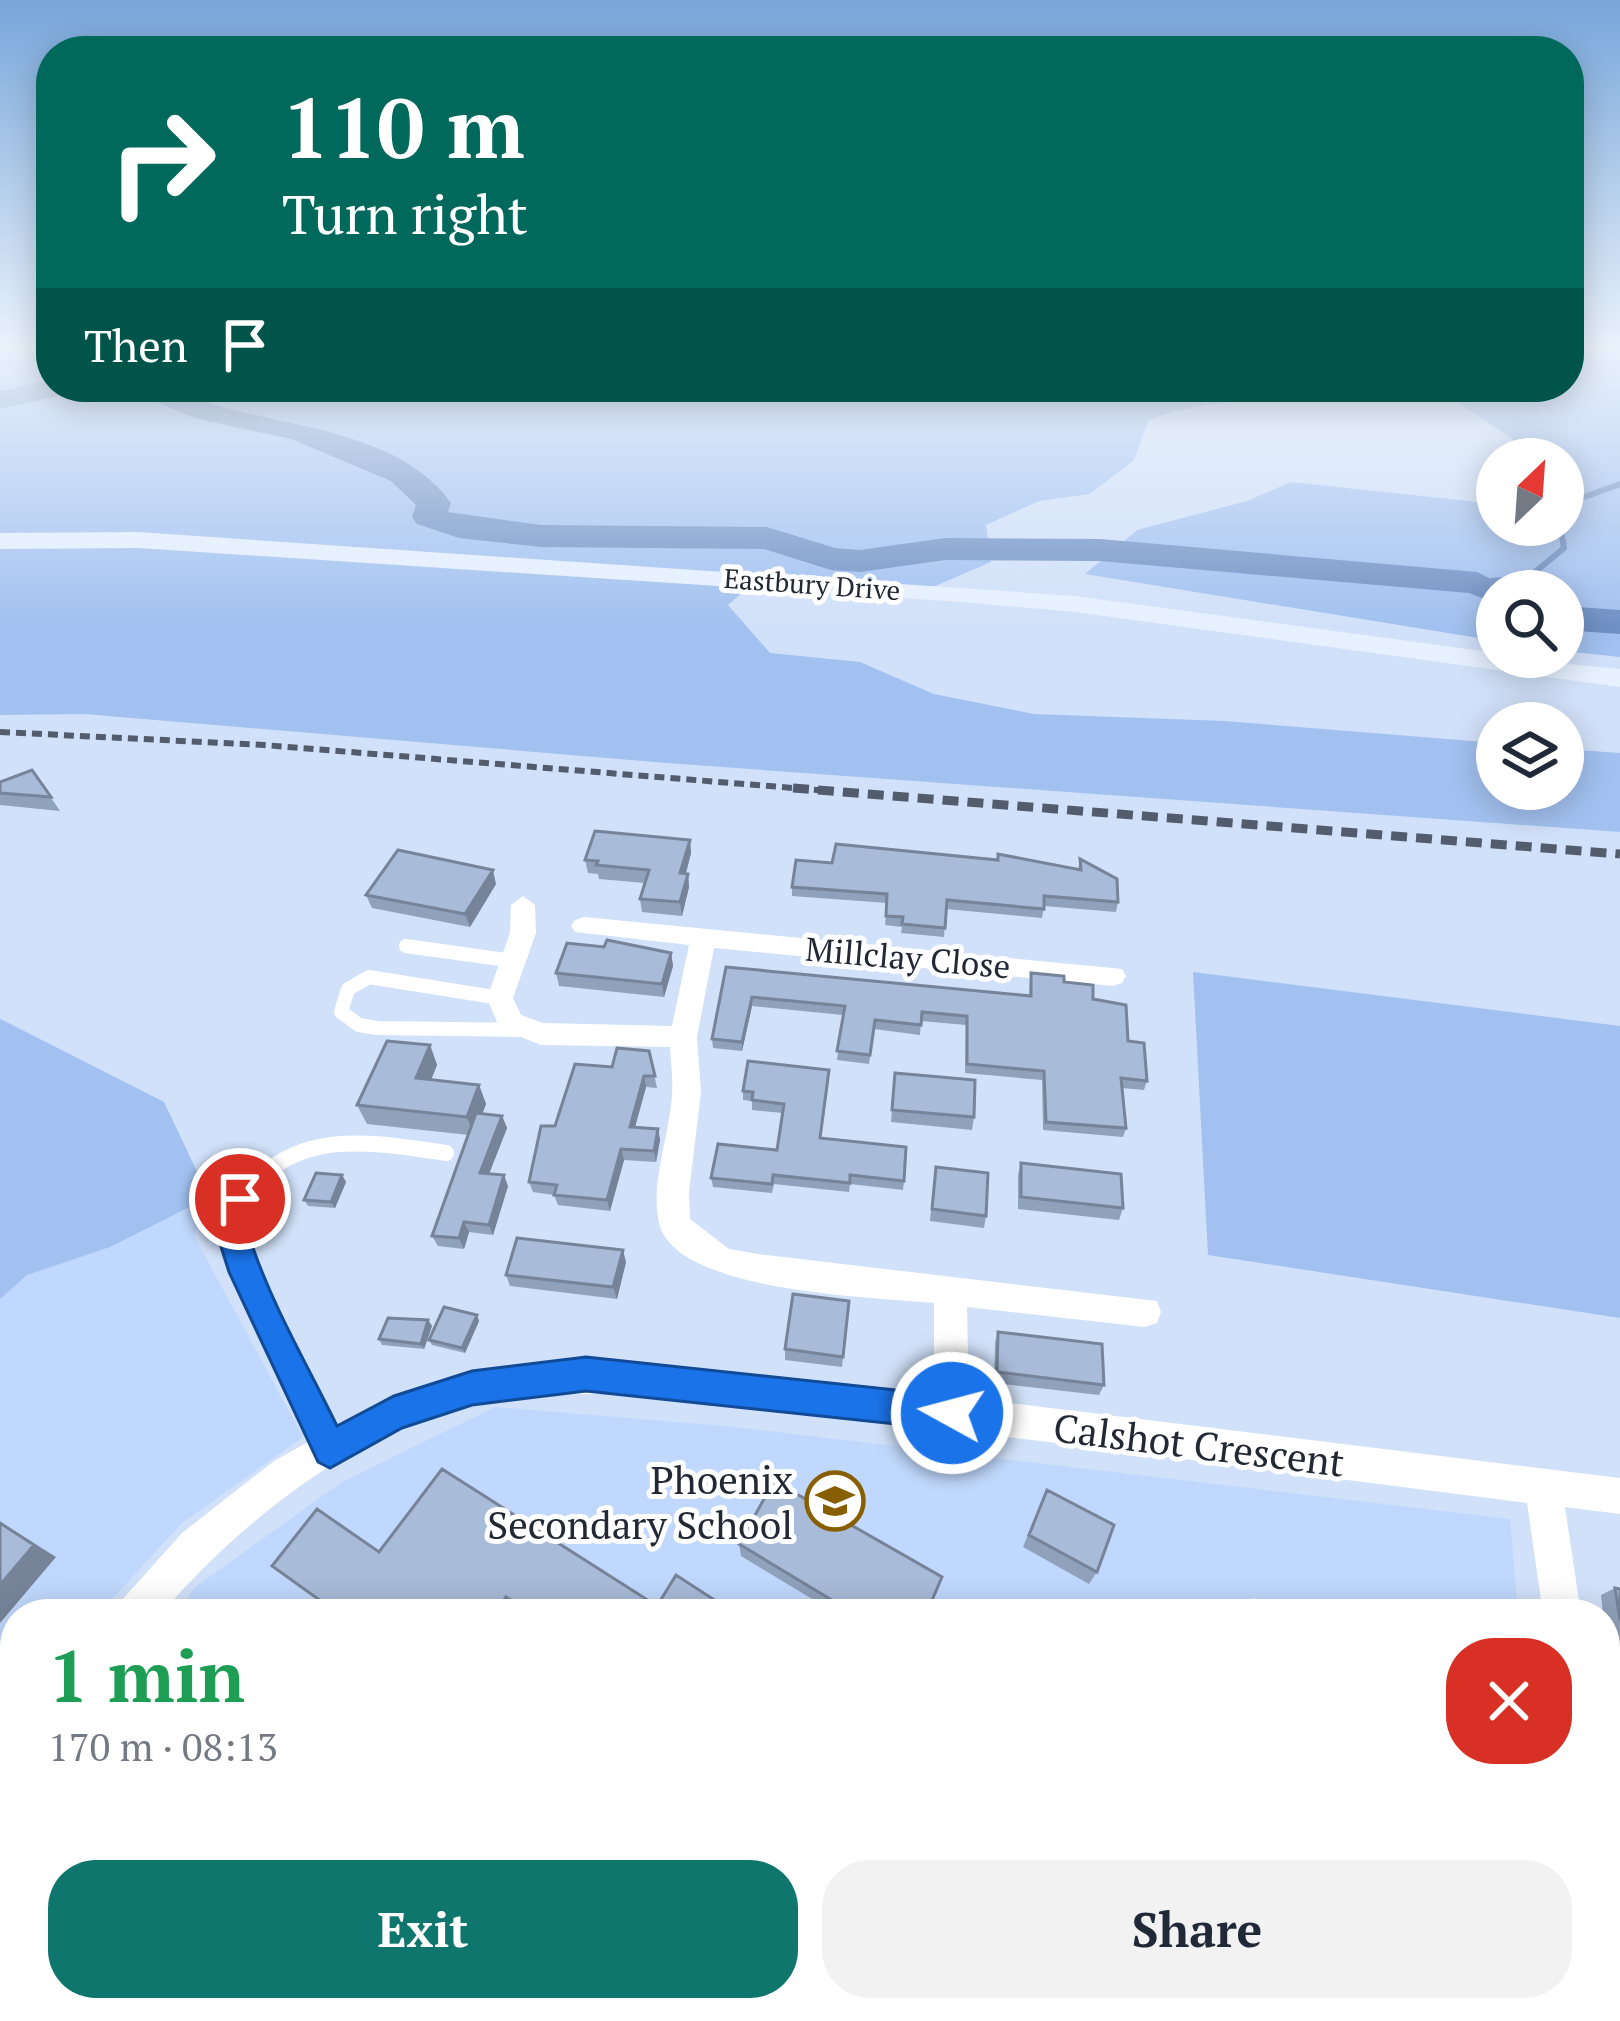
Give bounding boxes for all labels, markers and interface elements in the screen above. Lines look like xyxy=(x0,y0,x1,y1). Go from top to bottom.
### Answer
text: 110 m xyxy=(282,71,525,182)
icon: right xyxy=(84,84,240,240)
text: Turn right xyxy=(282,178,528,249)
icon: arrive xyxy=(212,312,278,378)
text: Then xyxy=(84,315,188,375)
north arrow xyxy=(1476,438,1584,546)
map controls xyxy=(1476,438,1584,810)
street label: Eastbury Drive xyxy=(723,560,901,608)
button: search xyxy=(1476,570,1584,678)
button: layers xyxy=(1476,702,1584,810)
street label: Millclay Close xyxy=(804,927,1012,987)
pin xyxy=(189,1148,291,1250)
icon: arrive xyxy=(207,1166,273,1232)
position arrow xyxy=(889,1350,1015,1476)
street label: Calshot Crescent xyxy=(1051,1400,1347,1488)
place label: Phoenix Secondary School xyxy=(487,1453,793,1550)
school or university icon: Phoenix Secondary School xyxy=(804,1470,866,1532)
text: 1 min xyxy=(48,1627,245,1723)
button: close xyxy=(1446,1638,1572,1764)
text: 170 m · 08:13 xyxy=(48,1720,278,1772)
button: Exit xyxy=(48,1860,798,1998)
button: Share xyxy=(822,1860,1572,1998)

